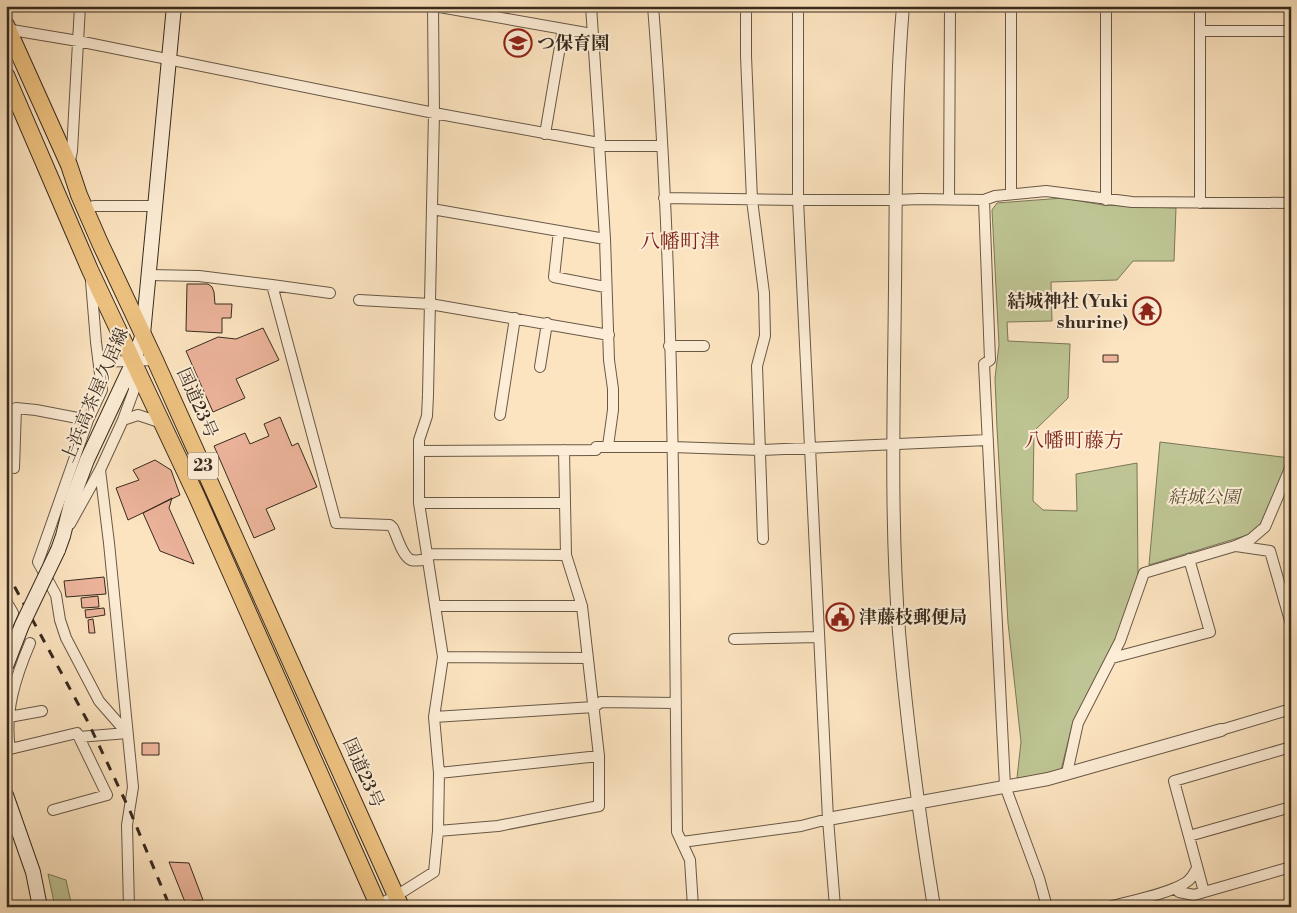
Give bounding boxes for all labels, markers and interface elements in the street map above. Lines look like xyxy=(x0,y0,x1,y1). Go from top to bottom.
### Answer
school or university icon: つ保育園 xyxy=(503,28,533,58)
place label: つ保育園 xyxy=(537,32,609,55)
district label: 八幡町津 xyxy=(640,230,720,255)
place label: 結城神社 (Yuki shurine) xyxy=(1007,290,1128,334)
temple icon: 結城神社 (Yuki shurine) xyxy=(1132,296,1162,326)
street label: 上浜高茶屋久居線 xyxy=(56,324,134,466)
street label: 国道23号 xyxy=(171,364,223,442)
district label: 八幡町藤方 xyxy=(1024,429,1124,454)
road number: 23 xyxy=(188,452,218,480)
park label: 結城公園 xyxy=(1168,486,1243,509)
public building icon: 津藤枝郵便局 xyxy=(825,602,855,632)
place label: 津藤枝郵便局 xyxy=(859,606,967,629)
street label: 国道23号 xyxy=(337,734,389,812)

